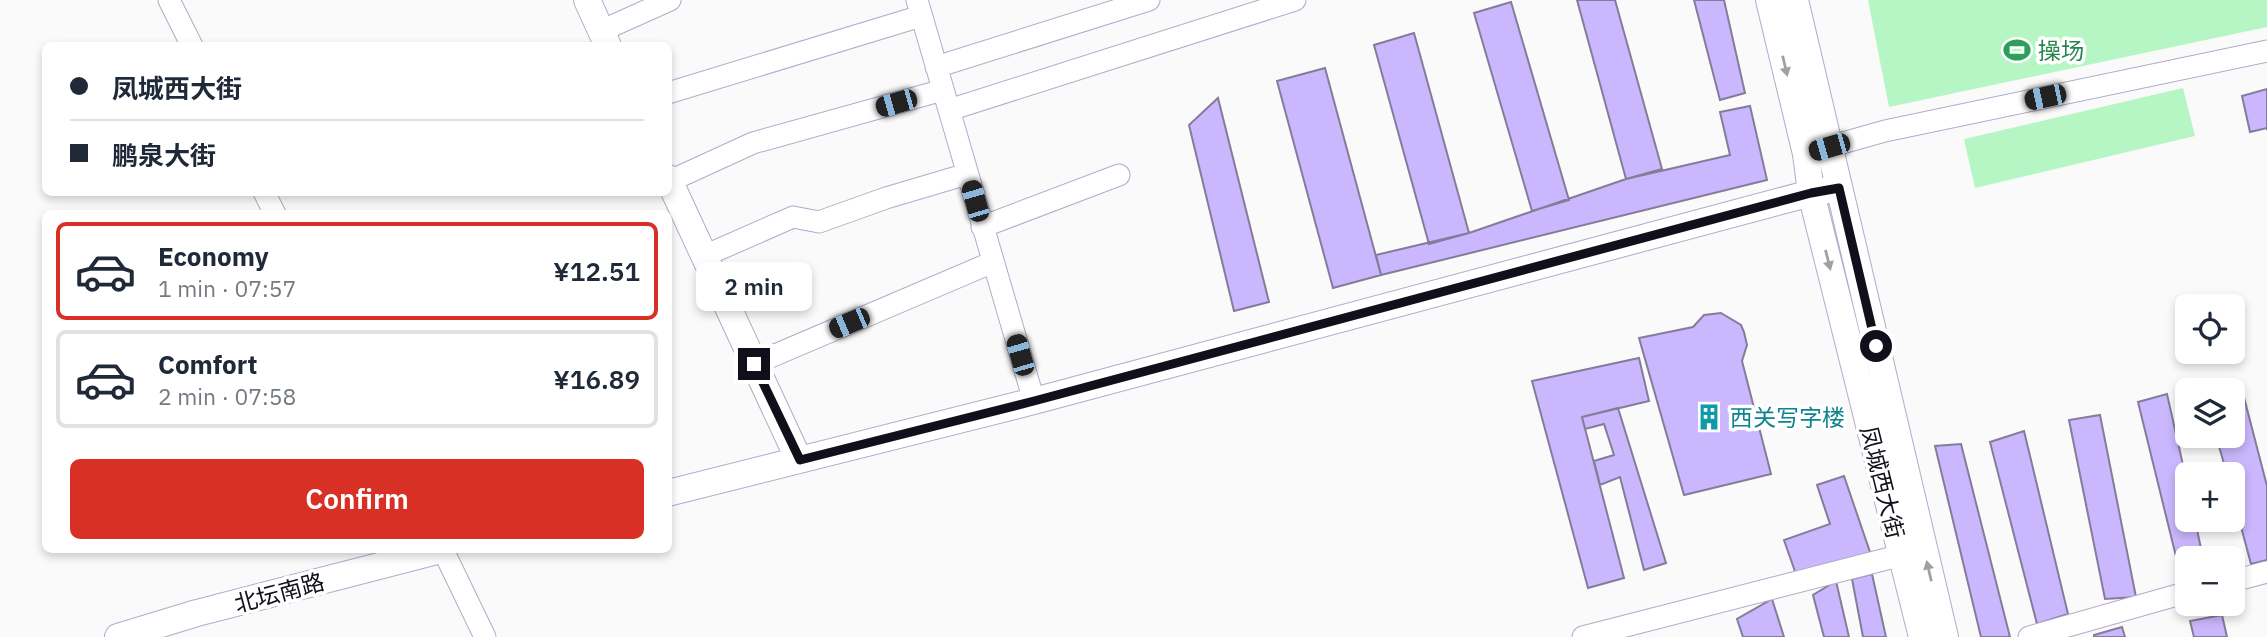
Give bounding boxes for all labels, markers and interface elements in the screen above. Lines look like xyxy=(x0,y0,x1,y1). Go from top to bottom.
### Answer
sports icon: 操场 xyxy=(2002,35,2032,65)
place label: 操场 xyxy=(2038,35,2084,65)
one-way arrow xyxy=(1780,55,1791,77)
text: 凤城西大街 xyxy=(112,71,242,105)
car xyxy=(2023,82,2068,112)
car xyxy=(873,87,920,119)
car xyxy=(1806,131,1853,163)
text: 鹏泉大街 xyxy=(112,138,216,172)
car xyxy=(960,178,991,224)
text: Economy xyxy=(158,239,269,273)
icon: car xyxy=(74,240,137,303)
one-way arrow xyxy=(1822,249,1833,271)
text: ¥12.51 xyxy=(553,254,640,288)
callout: 2 min xyxy=(696,262,812,312)
text: 2 min xyxy=(724,271,784,301)
text: 1 min · 07:57 xyxy=(158,273,296,303)
map controls xyxy=(2175,294,2245,616)
button: locate xyxy=(2175,294,2245,364)
car xyxy=(826,305,873,341)
route start xyxy=(1860,330,1892,362)
car xyxy=(1005,332,1036,378)
text: Comfort xyxy=(158,347,257,381)
icon: car xyxy=(74,348,137,411)
route end xyxy=(738,348,770,380)
text: ¥16.89 xyxy=(553,362,640,396)
button: layers xyxy=(2175,378,2245,448)
text: 2 min · 07:58 xyxy=(158,381,296,411)
building icon: 西关写字楼 xyxy=(1694,402,1724,432)
place label: 西关写字楼 xyxy=(1730,402,1845,432)
street label: 凤城西大街 xyxy=(1855,423,1911,541)
button: Confirm xyxy=(70,459,644,539)
button: + xyxy=(2175,462,2245,532)
button: − xyxy=(2175,546,2245,616)
one-way arrow xyxy=(1923,559,1934,581)
street label: 北坛南路 xyxy=(231,566,327,618)

